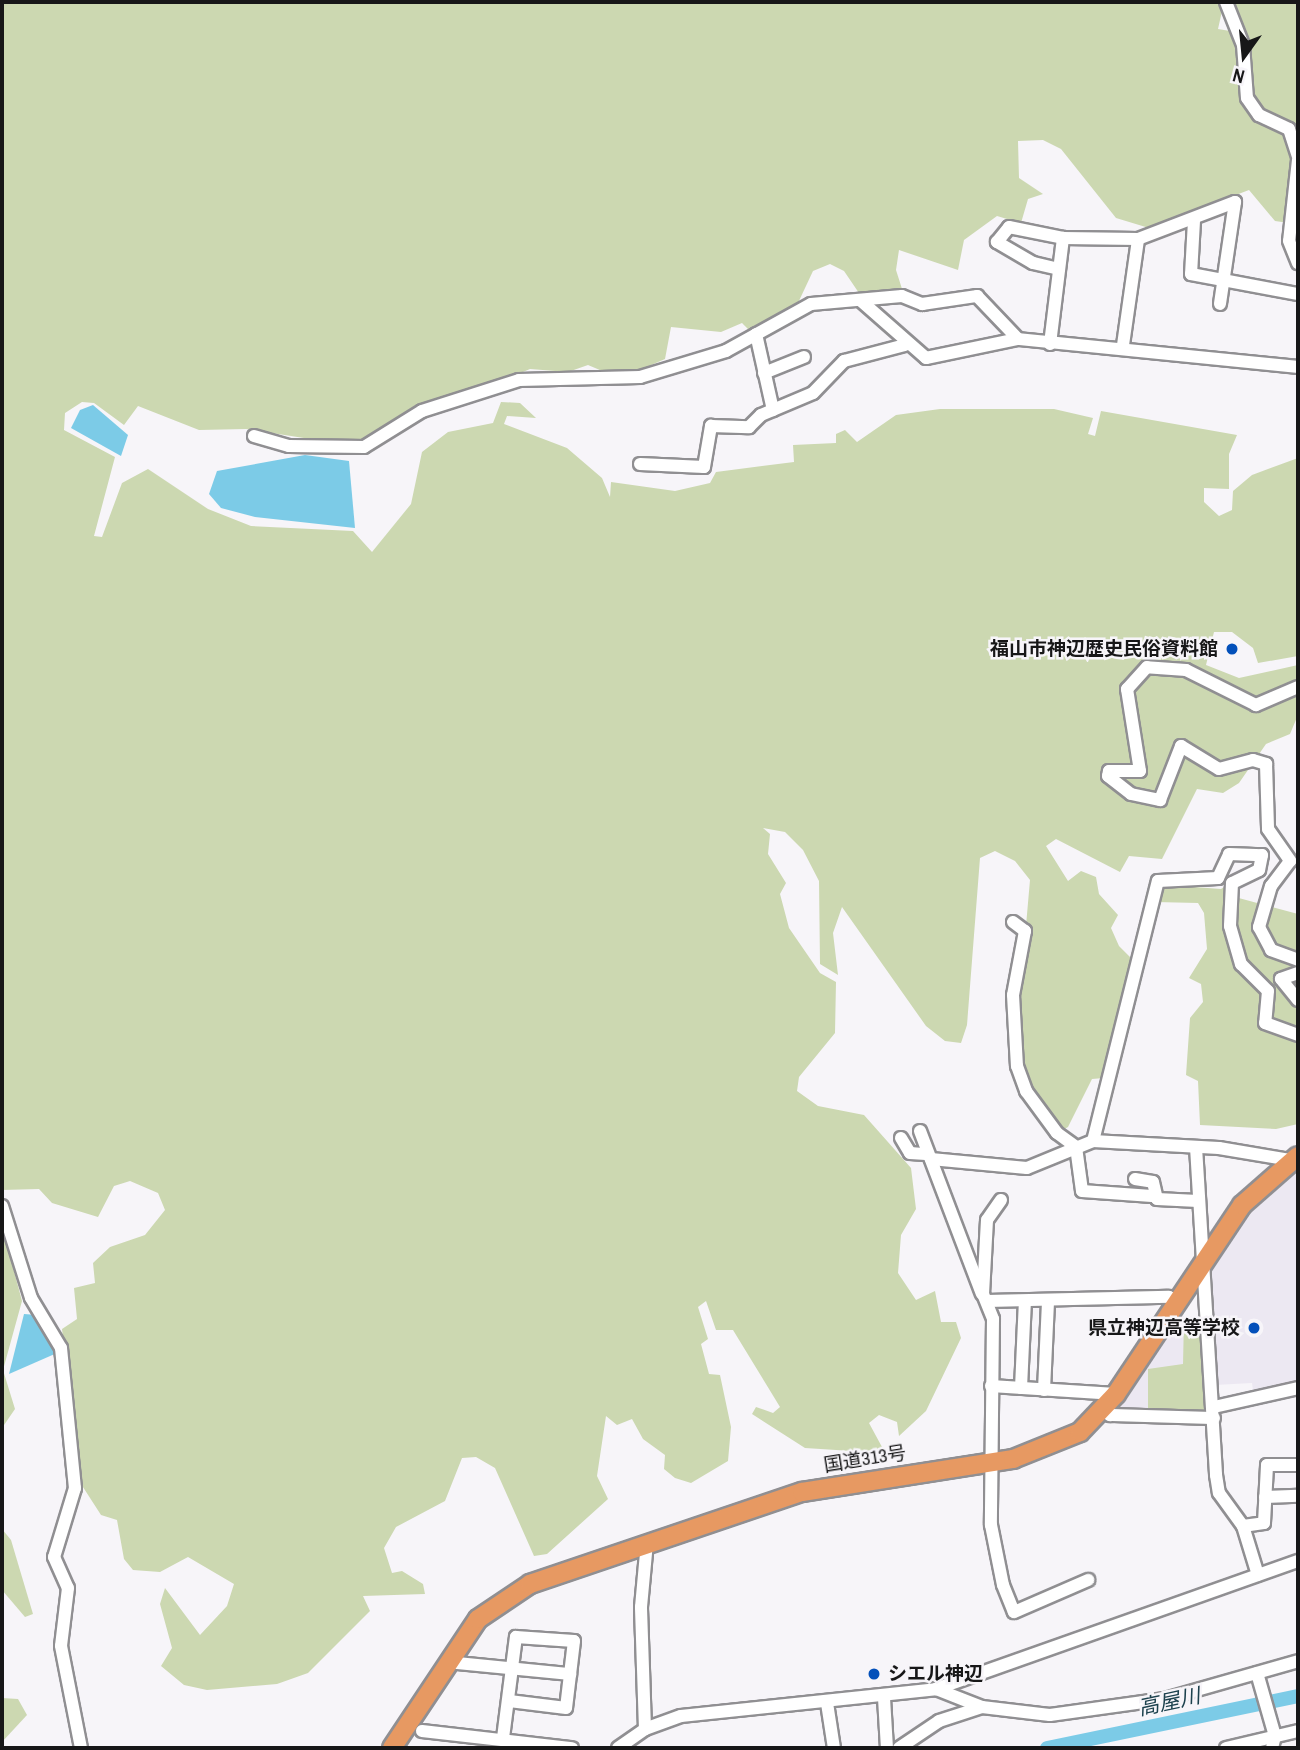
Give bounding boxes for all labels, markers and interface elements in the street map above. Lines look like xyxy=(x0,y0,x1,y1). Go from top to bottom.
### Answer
north arrow xyxy=(1209,21,1279,91)
text: N xyxy=(1230,62,1247,90)
place label: 福山市神辺歴史民俗資料館 xyxy=(990,638,1218,660)
marker: 福山市神辺歴史民俗資料館 xyxy=(1224,641,1240,657)
place label: 県立神辺高等学校 xyxy=(1088,1317,1240,1339)
marker: 県立神辺高等学校 xyxy=(1246,1320,1262,1336)
street label: 国道313号 xyxy=(822,1441,908,1477)
place label: シエル神辺 xyxy=(888,1663,983,1685)
marker: シエル神辺 xyxy=(866,1666,882,1682)
water label: 高屋川 xyxy=(1136,1683,1202,1721)

